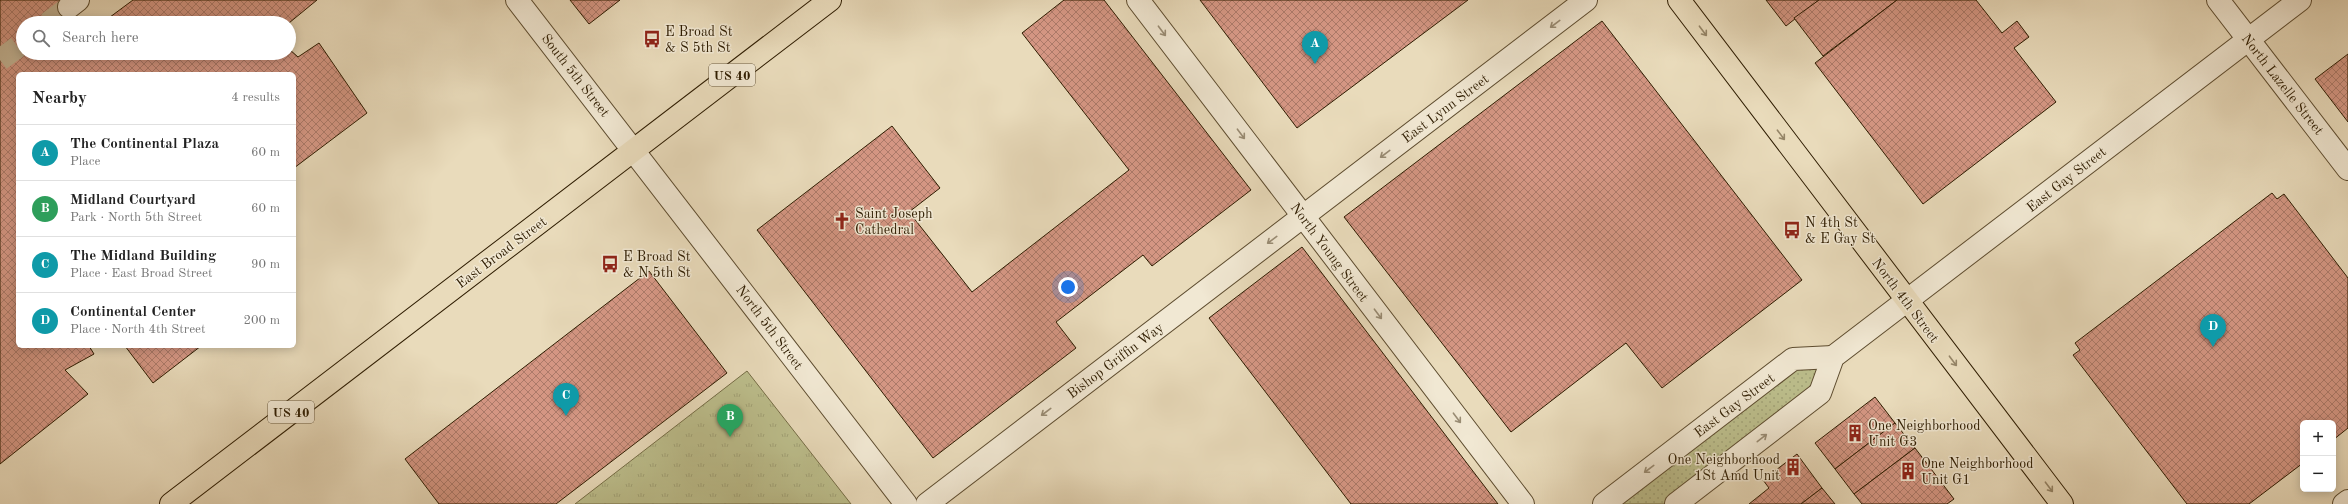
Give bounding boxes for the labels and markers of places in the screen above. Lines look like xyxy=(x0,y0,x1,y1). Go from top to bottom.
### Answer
place label: E Broad St & S 5th St xyxy=(665,25,733,55)
bus stop icon: E Broad St & S 5th St xyxy=(642,29,662,49)
pin: A xyxy=(1302,31,1328,64)
place label: Saint Joseph Cathedral xyxy=(855,207,933,237)
church icon: Saint Joseph Cathedral xyxy=(832,211,852,231)
place label: N 4th St & E Gay St xyxy=(1805,216,1875,246)
bus stop icon: N 4th St & E Gay St xyxy=(1782,220,1802,240)
place label: E Broad St & N 5th St xyxy=(623,250,691,280)
bus stop icon: E Broad St & N 5th St xyxy=(600,254,620,274)
pin: D xyxy=(2200,314,2226,347)
pin: C xyxy=(553,383,579,416)
pin: B xyxy=(717,404,743,437)
place label: One Neighborhood Unit G3 xyxy=(1868,419,1981,449)
building icon: One Neighborhood Unit G3 xyxy=(1845,423,1865,443)
place label: One Neighborhood 1St Amd Unit xyxy=(1667,453,1780,483)
building icon: One Neighborhood 1St Amd Unit xyxy=(1783,457,1803,477)
place label: One Neighborhood Unit G1 xyxy=(1921,457,2034,487)
building icon: One Neighborhood Unit G1 xyxy=(1898,461,1918,481)

